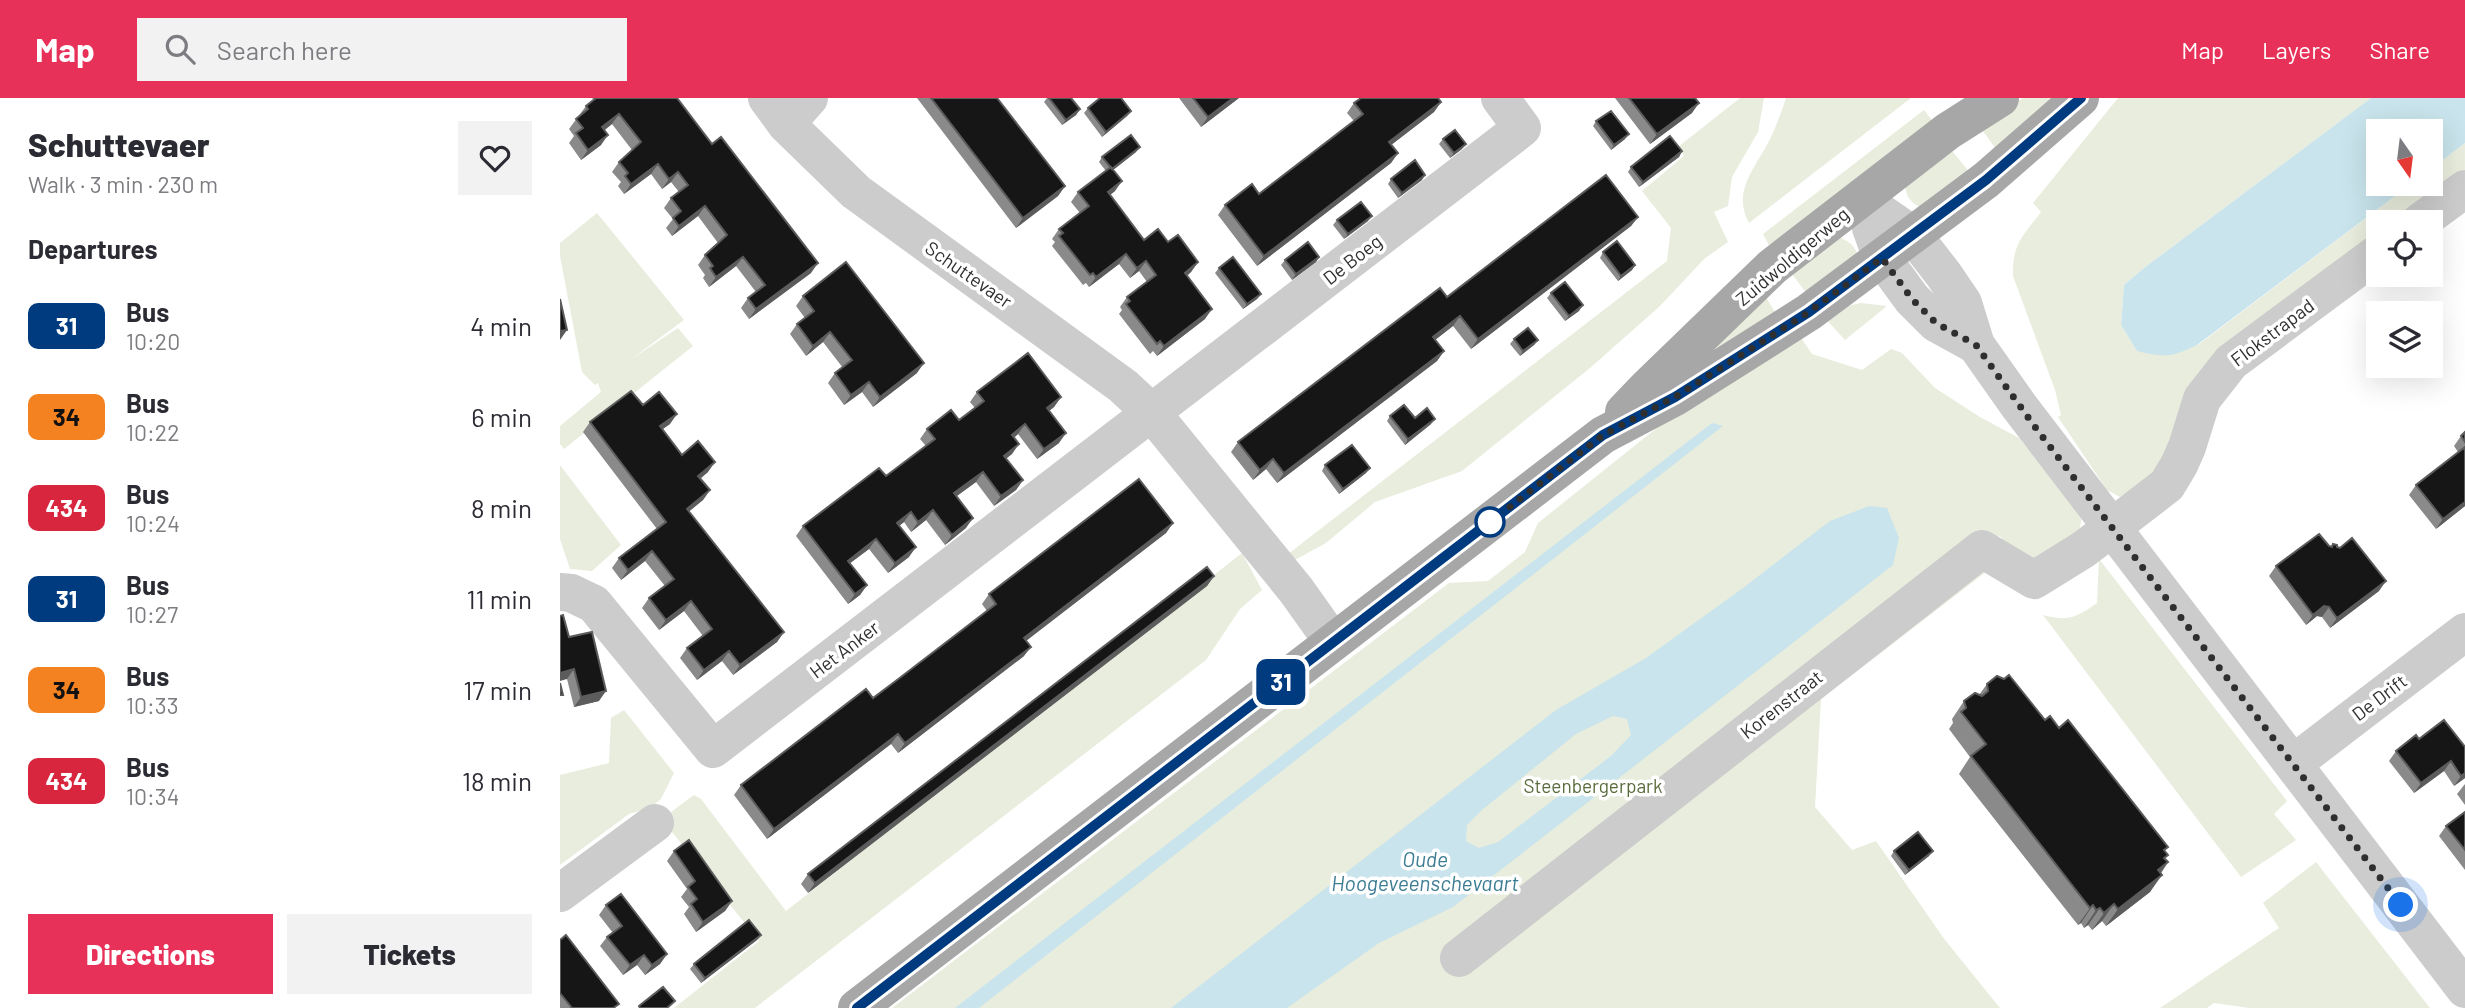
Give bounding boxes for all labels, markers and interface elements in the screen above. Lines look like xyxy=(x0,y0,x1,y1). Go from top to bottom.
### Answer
search box xyxy=(137,18,627,81)
text: Map xyxy=(35,29,95,69)
icon: search xyxy=(161,30,199,68)
text: Search here xyxy=(217,34,352,65)
text: Map xyxy=(2181,35,2224,64)
text: Layers xyxy=(2262,35,2331,64)
text: Share xyxy=(2369,35,2430,64)
north arrow xyxy=(2366,119,2443,196)
map controls xyxy=(2366,119,2443,378)
button: heart xyxy=(458,121,532,195)
text: Schuttevaer xyxy=(28,124,210,164)
text: Walk · 3 min · 230 m xyxy=(28,170,218,198)
street label: Zuidwoldigerweg xyxy=(1731,202,1853,310)
button: locate xyxy=(2366,210,2443,287)
street label: De Boeg xyxy=(1318,229,1386,289)
text: Departures xyxy=(28,233,158,264)
street label: Schuttevaer xyxy=(921,236,1017,312)
street label: Flokstrapad xyxy=(2226,293,2318,371)
text: Bus xyxy=(126,296,169,327)
button: layers xyxy=(2366,301,2443,378)
text: 4 min xyxy=(470,310,532,341)
text: 31 xyxy=(56,311,77,340)
text: 10:20 xyxy=(126,327,180,355)
text: Bus xyxy=(126,387,169,418)
text: 6 min xyxy=(471,401,532,432)
text: 34 xyxy=(53,402,80,431)
text: 10:22 xyxy=(126,418,180,446)
text: Bus xyxy=(126,478,169,509)
text: 8 min xyxy=(471,492,532,523)
text: 434 xyxy=(46,493,88,522)
unlabelled marker xyxy=(1475,507,1505,537)
text: 10:24 xyxy=(126,509,180,537)
text: Bus xyxy=(126,569,169,600)
text: 11 min xyxy=(466,583,532,614)
text: 31 xyxy=(56,584,77,613)
text: 10:27 xyxy=(126,600,178,628)
street label: Het Anker xyxy=(805,615,883,683)
line badge: 31 xyxy=(1250,659,1312,705)
text: Bus xyxy=(126,660,169,691)
street label: Korenstraat xyxy=(1735,665,1827,743)
text: 31 xyxy=(1270,667,1292,696)
street label: De Drift xyxy=(2347,669,2411,725)
text: 17 min xyxy=(463,674,532,705)
text: 34 xyxy=(53,675,80,704)
text: 10:33 xyxy=(126,691,179,719)
text: Bus xyxy=(126,751,169,782)
text: 18 min xyxy=(462,765,532,796)
text: 434 xyxy=(46,766,88,795)
park label: Steenbergerpark xyxy=(1523,774,1663,797)
text: 10:34 xyxy=(126,782,179,810)
water label: Oude Hoogeveenschevaart xyxy=(1331,846,1519,895)
your location xyxy=(2383,887,2418,922)
button: Directions xyxy=(28,914,273,994)
button: Tickets xyxy=(287,914,532,994)

